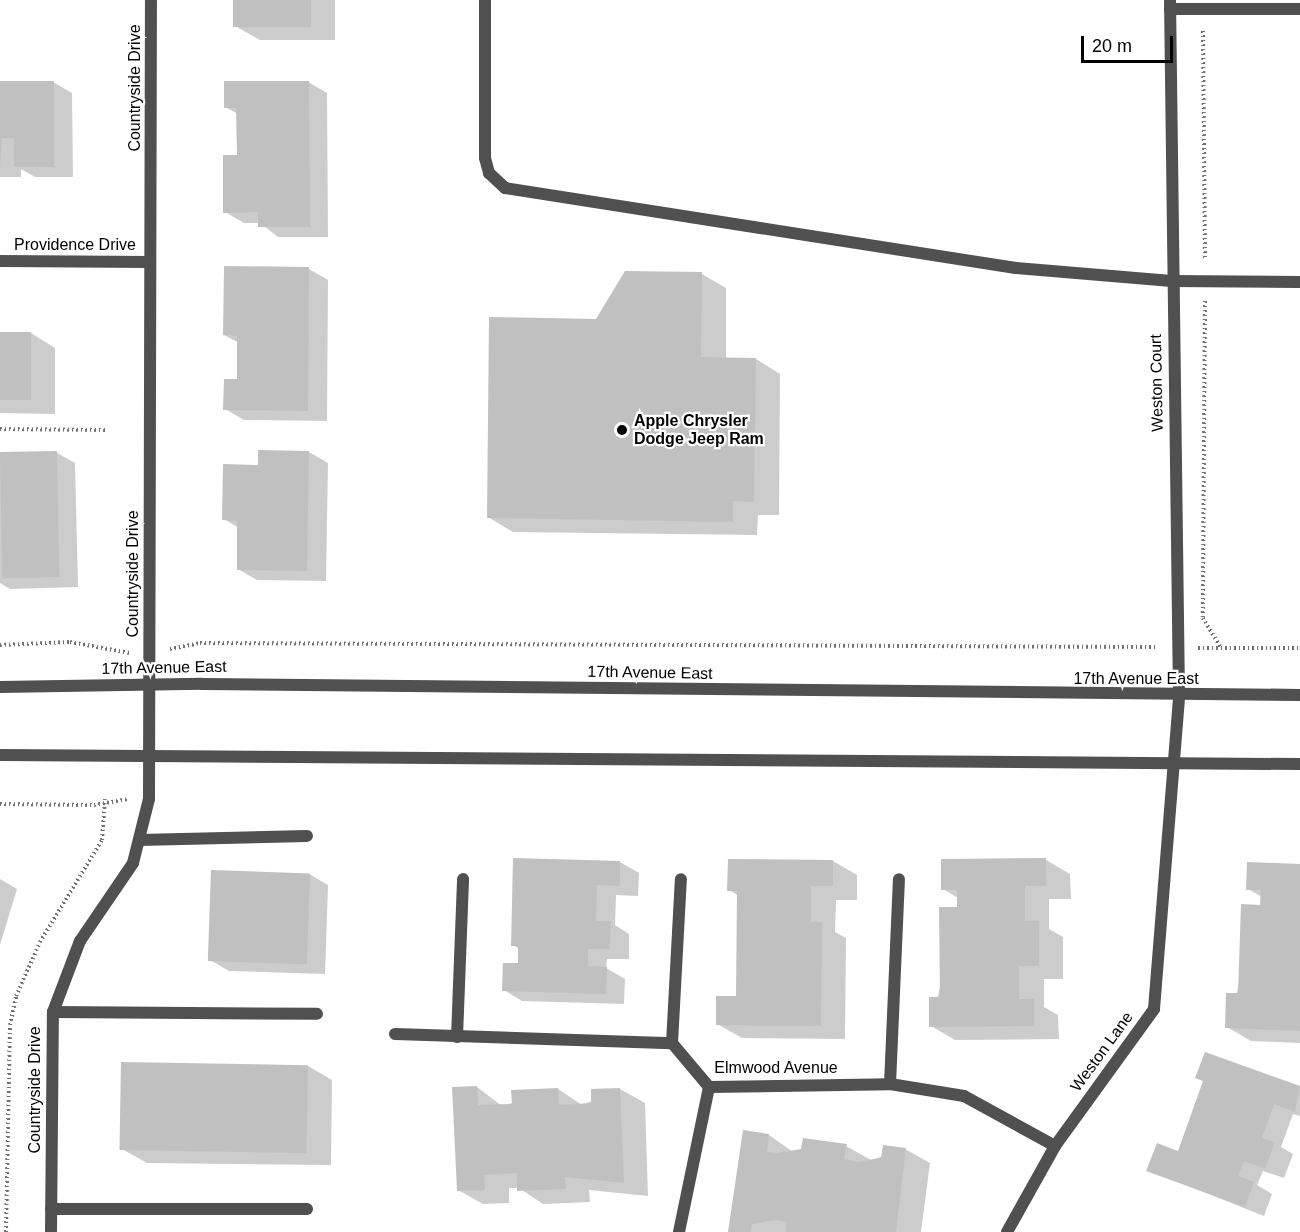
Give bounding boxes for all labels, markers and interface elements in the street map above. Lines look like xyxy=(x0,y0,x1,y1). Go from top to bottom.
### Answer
street label: Countryside Drive xyxy=(125,24,145,152)
scale bar xyxy=(1084,24,1176,62)
text: 20 m xyxy=(1092,36,1132,56)
street label: Providence Drive xyxy=(14,235,136,255)
street label: Weston Court xyxy=(1147,334,1167,432)
place label: Apple Chrysler Dodge Jeep Ram xyxy=(634,411,764,449)
marker: Apple Chrysler Dodge Jeep Ram xyxy=(615,423,629,437)
street label: Countryside Drive xyxy=(123,510,143,638)
street label: 17th Avenue East xyxy=(101,657,227,679)
street label: 17th Avenue East xyxy=(587,662,713,684)
street label: 17th Avenue East xyxy=(1073,669,1199,689)
street label: Weston Lane xyxy=(1067,1008,1137,1096)
street label: Countryside Drive xyxy=(25,1026,45,1154)
street label: Elmwood Avenue xyxy=(714,1058,838,1078)

